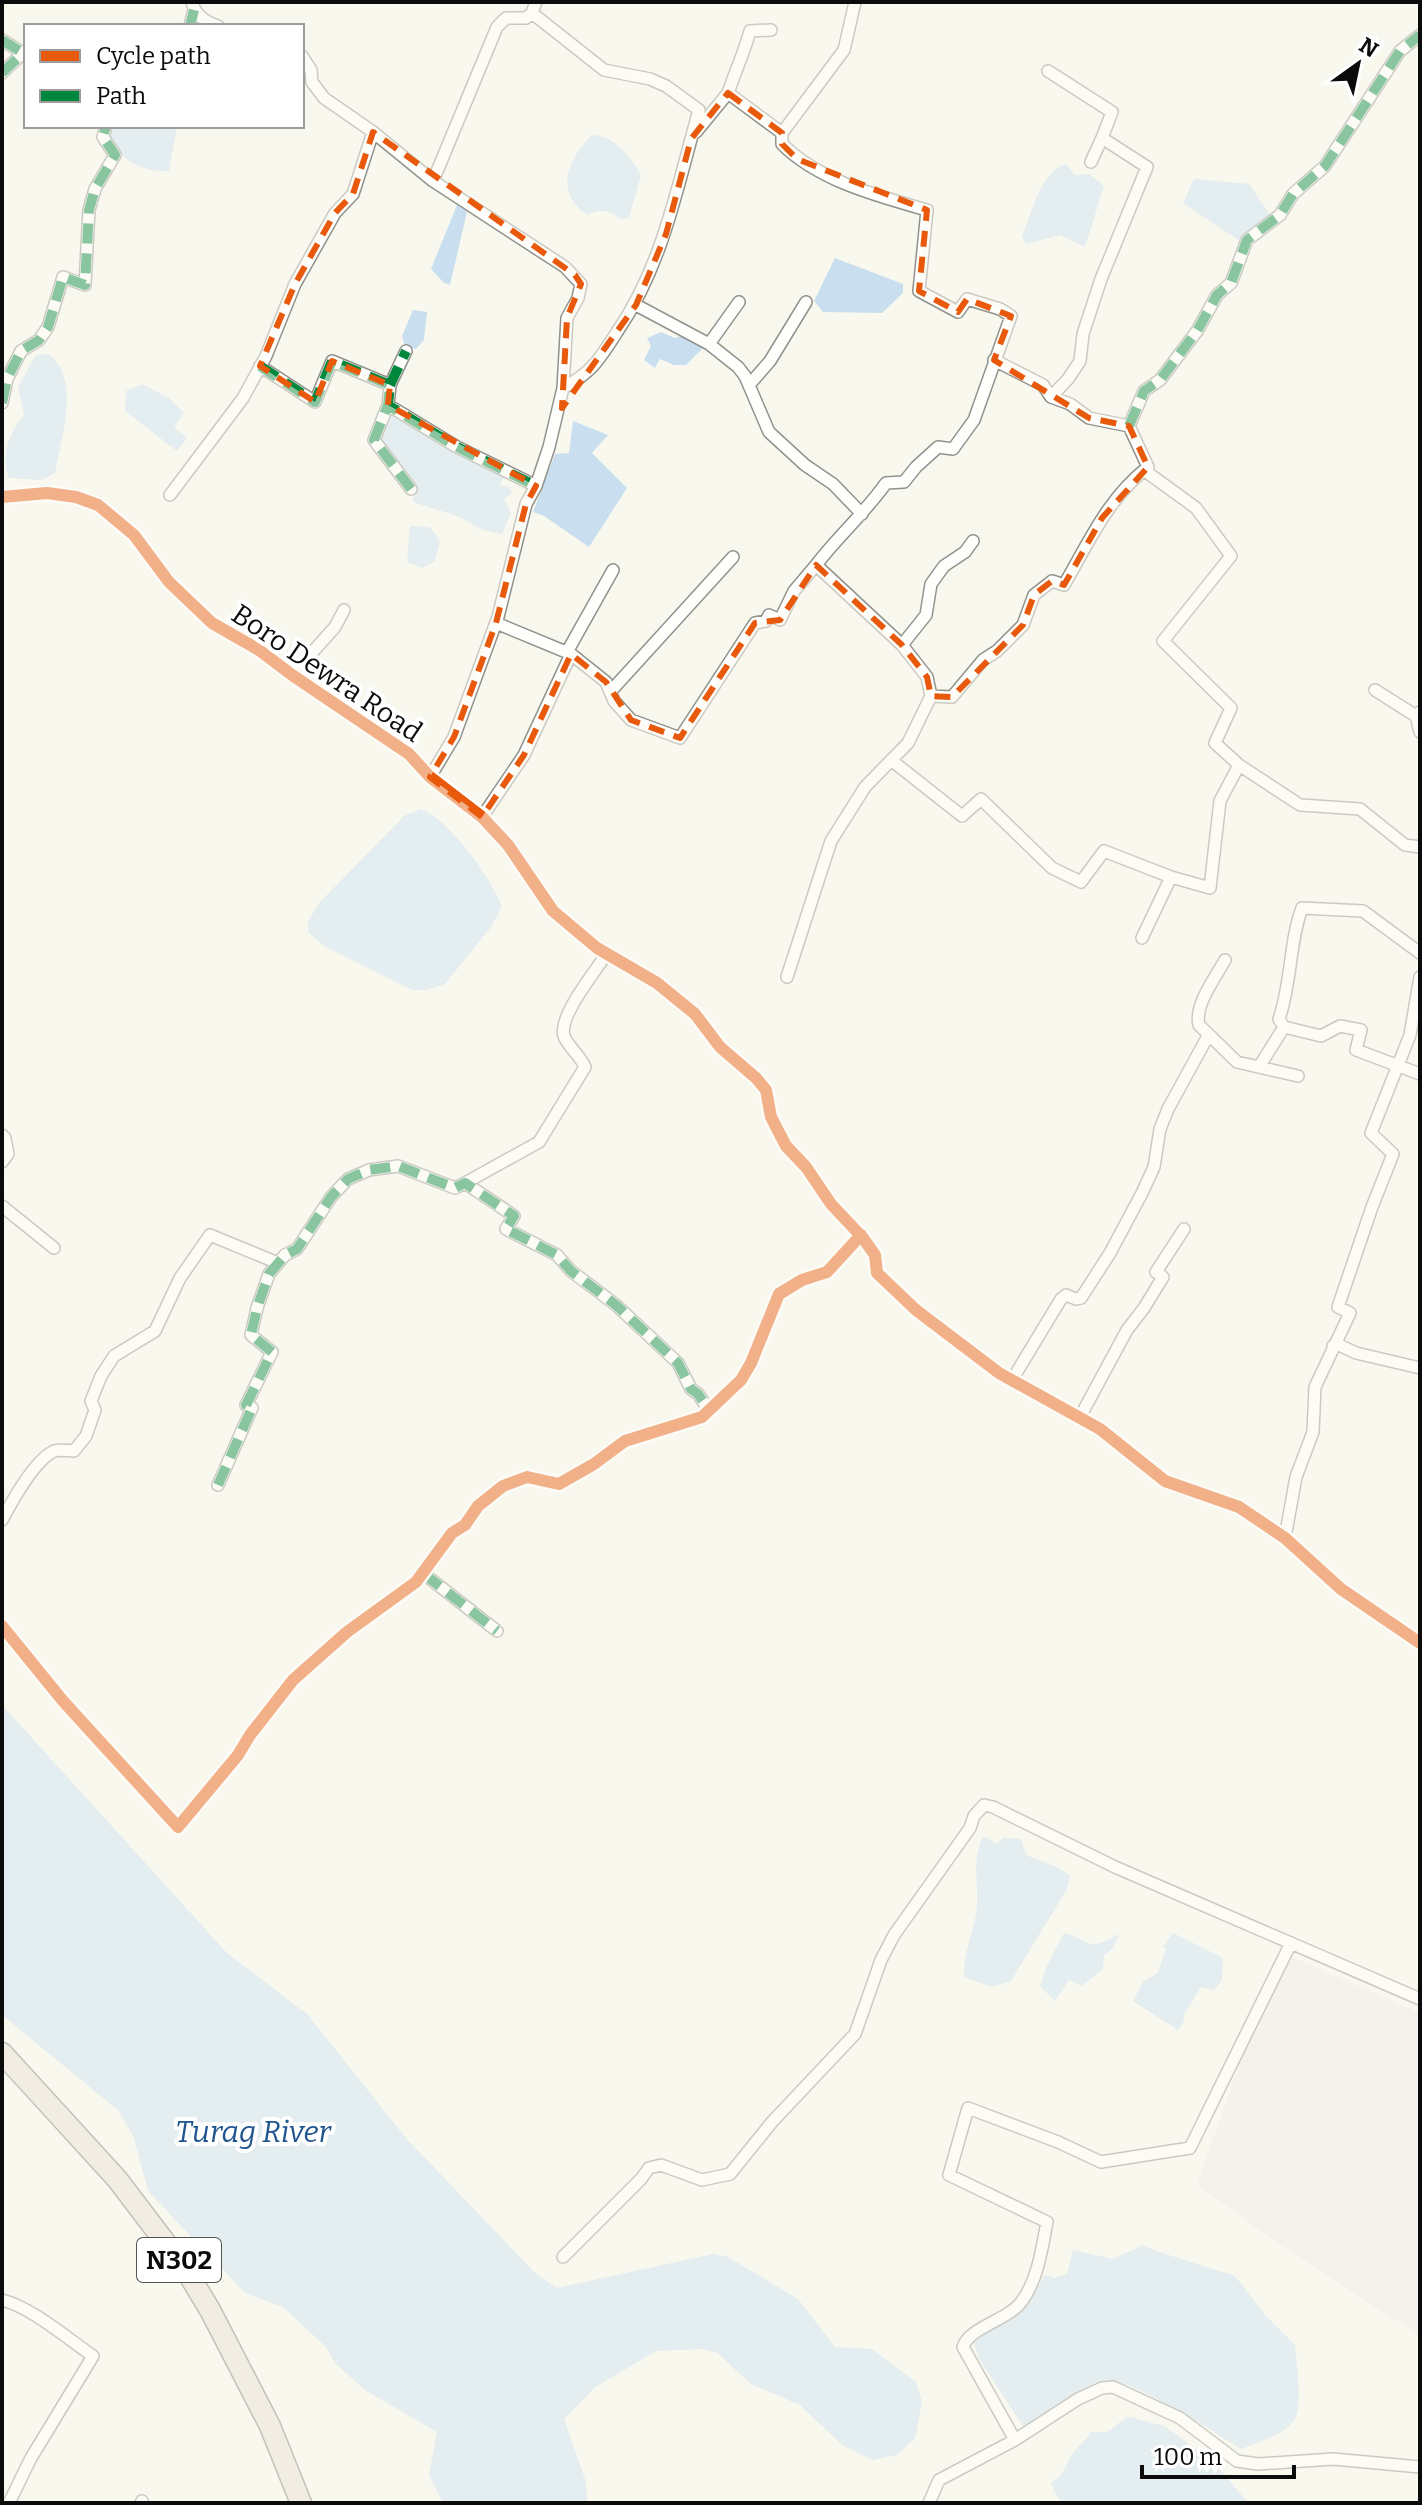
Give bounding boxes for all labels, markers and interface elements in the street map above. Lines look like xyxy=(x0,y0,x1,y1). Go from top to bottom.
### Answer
legend xyxy=(24,24,304,128)
north arrow xyxy=(1318,24,1398,104)
text: N xyxy=(1354,32,1383,64)
text: Cycle path xyxy=(96,42,211,70)
text: Path xyxy=(96,82,146,110)
street label: Boro Dewra Road xyxy=(226,597,428,749)
water label: Turag River xyxy=(175,2114,333,2150)
road number: N302 xyxy=(137,2238,221,2282)
scale bar xyxy=(1142,2429,1294,2479)
text: 100 m xyxy=(1154,2443,1222,2471)

